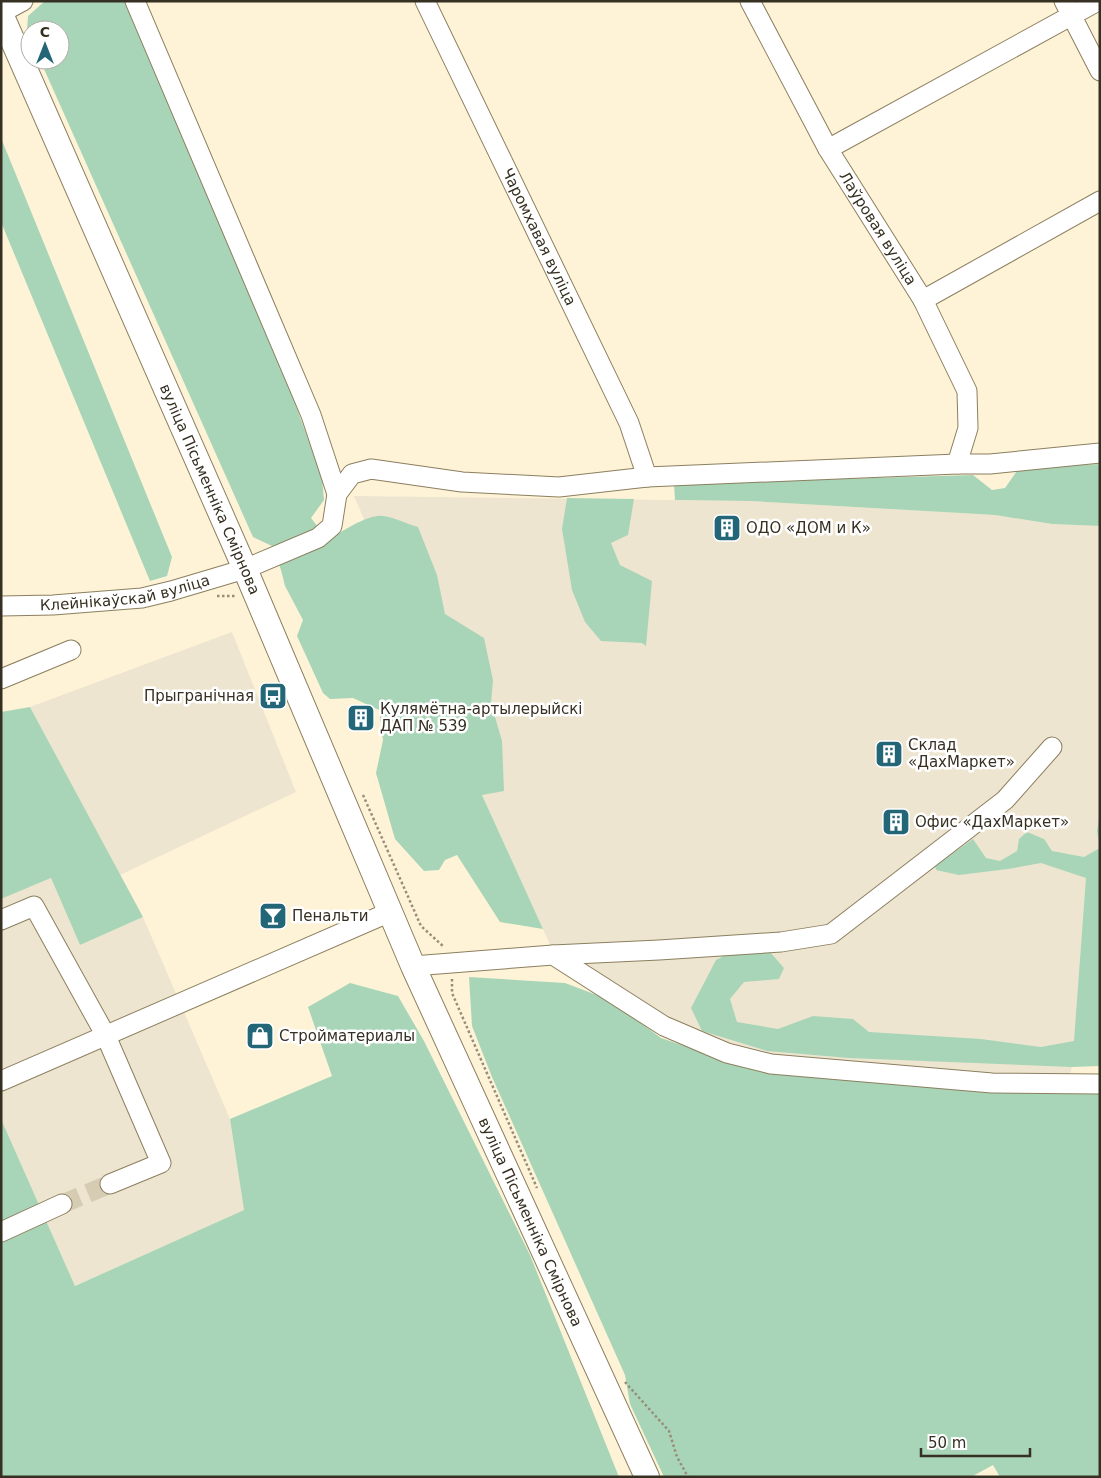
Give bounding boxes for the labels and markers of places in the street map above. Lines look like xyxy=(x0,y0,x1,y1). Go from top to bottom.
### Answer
building icon: ОДО «ДОМ и К» xyxy=(712,513,742,543)
place label: ОДО «ДОМ и К» xyxy=(746,519,871,537)
bus stop icon: Прыгранічная xyxy=(258,681,288,711)
place label: Прыгранічная xyxy=(144,687,254,705)
place label: Кулямётна-артылерыйскі ДАП № 539 xyxy=(380,700,583,735)
building icon: Кулямётна-артылерыйскі ДАП № 539 xyxy=(346,703,376,733)
place label: Склад «ДахМаркет» xyxy=(908,736,1015,771)
building icon: Склад «ДахМаркет» xyxy=(874,739,904,769)
building icon: Офис «ДахМаркет» xyxy=(881,807,911,837)
place label: Офис «ДахМаркет» xyxy=(915,813,1069,831)
bar icon: Пенальти xyxy=(258,901,288,931)
place label: Пенальти xyxy=(292,907,368,925)
shop icon: Стройматериалы xyxy=(245,1021,275,1051)
place label: Стройматериалы xyxy=(279,1027,415,1045)

